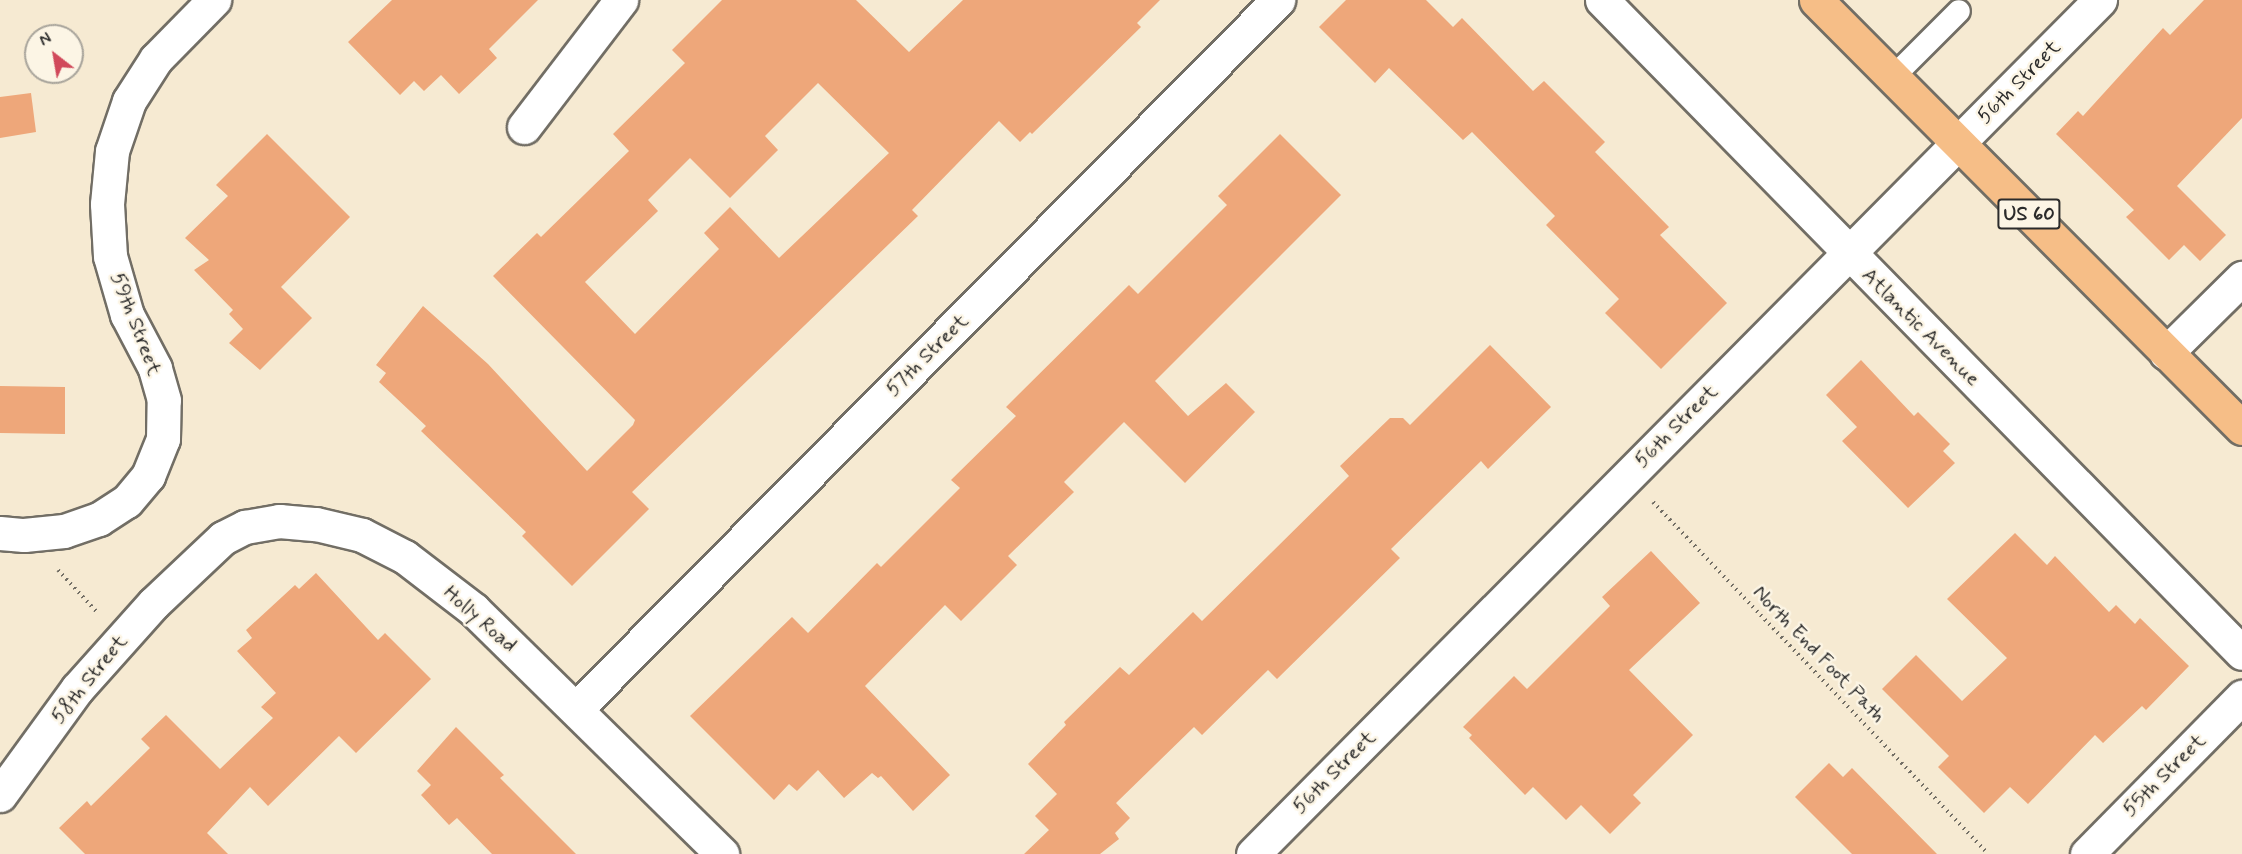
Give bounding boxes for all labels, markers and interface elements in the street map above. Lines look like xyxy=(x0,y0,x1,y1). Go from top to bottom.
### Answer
north arrow xyxy=(24,24,84,84)
text: N xyxy=(36,28,55,52)
street label: 56th Street xyxy=(1972,35,2066,129)
road number: US 60 xyxy=(1996,197,2062,231)
street label: Atlantic Avenue xyxy=(1859,265,1983,389)
street label: 59th Street xyxy=(105,269,167,379)
street label: 57th Street xyxy=(880,308,974,402)
street label: 56th Street xyxy=(1629,379,1723,473)
street label: Holly Road xyxy=(438,580,522,658)
street label: North End Foot Path xyxy=(1749,583,1889,725)
street label: 58th Street xyxy=(45,629,133,729)
street label: 56th Street xyxy=(1287,725,1381,819)
street label: 55th Street xyxy=(2117,728,2211,822)

